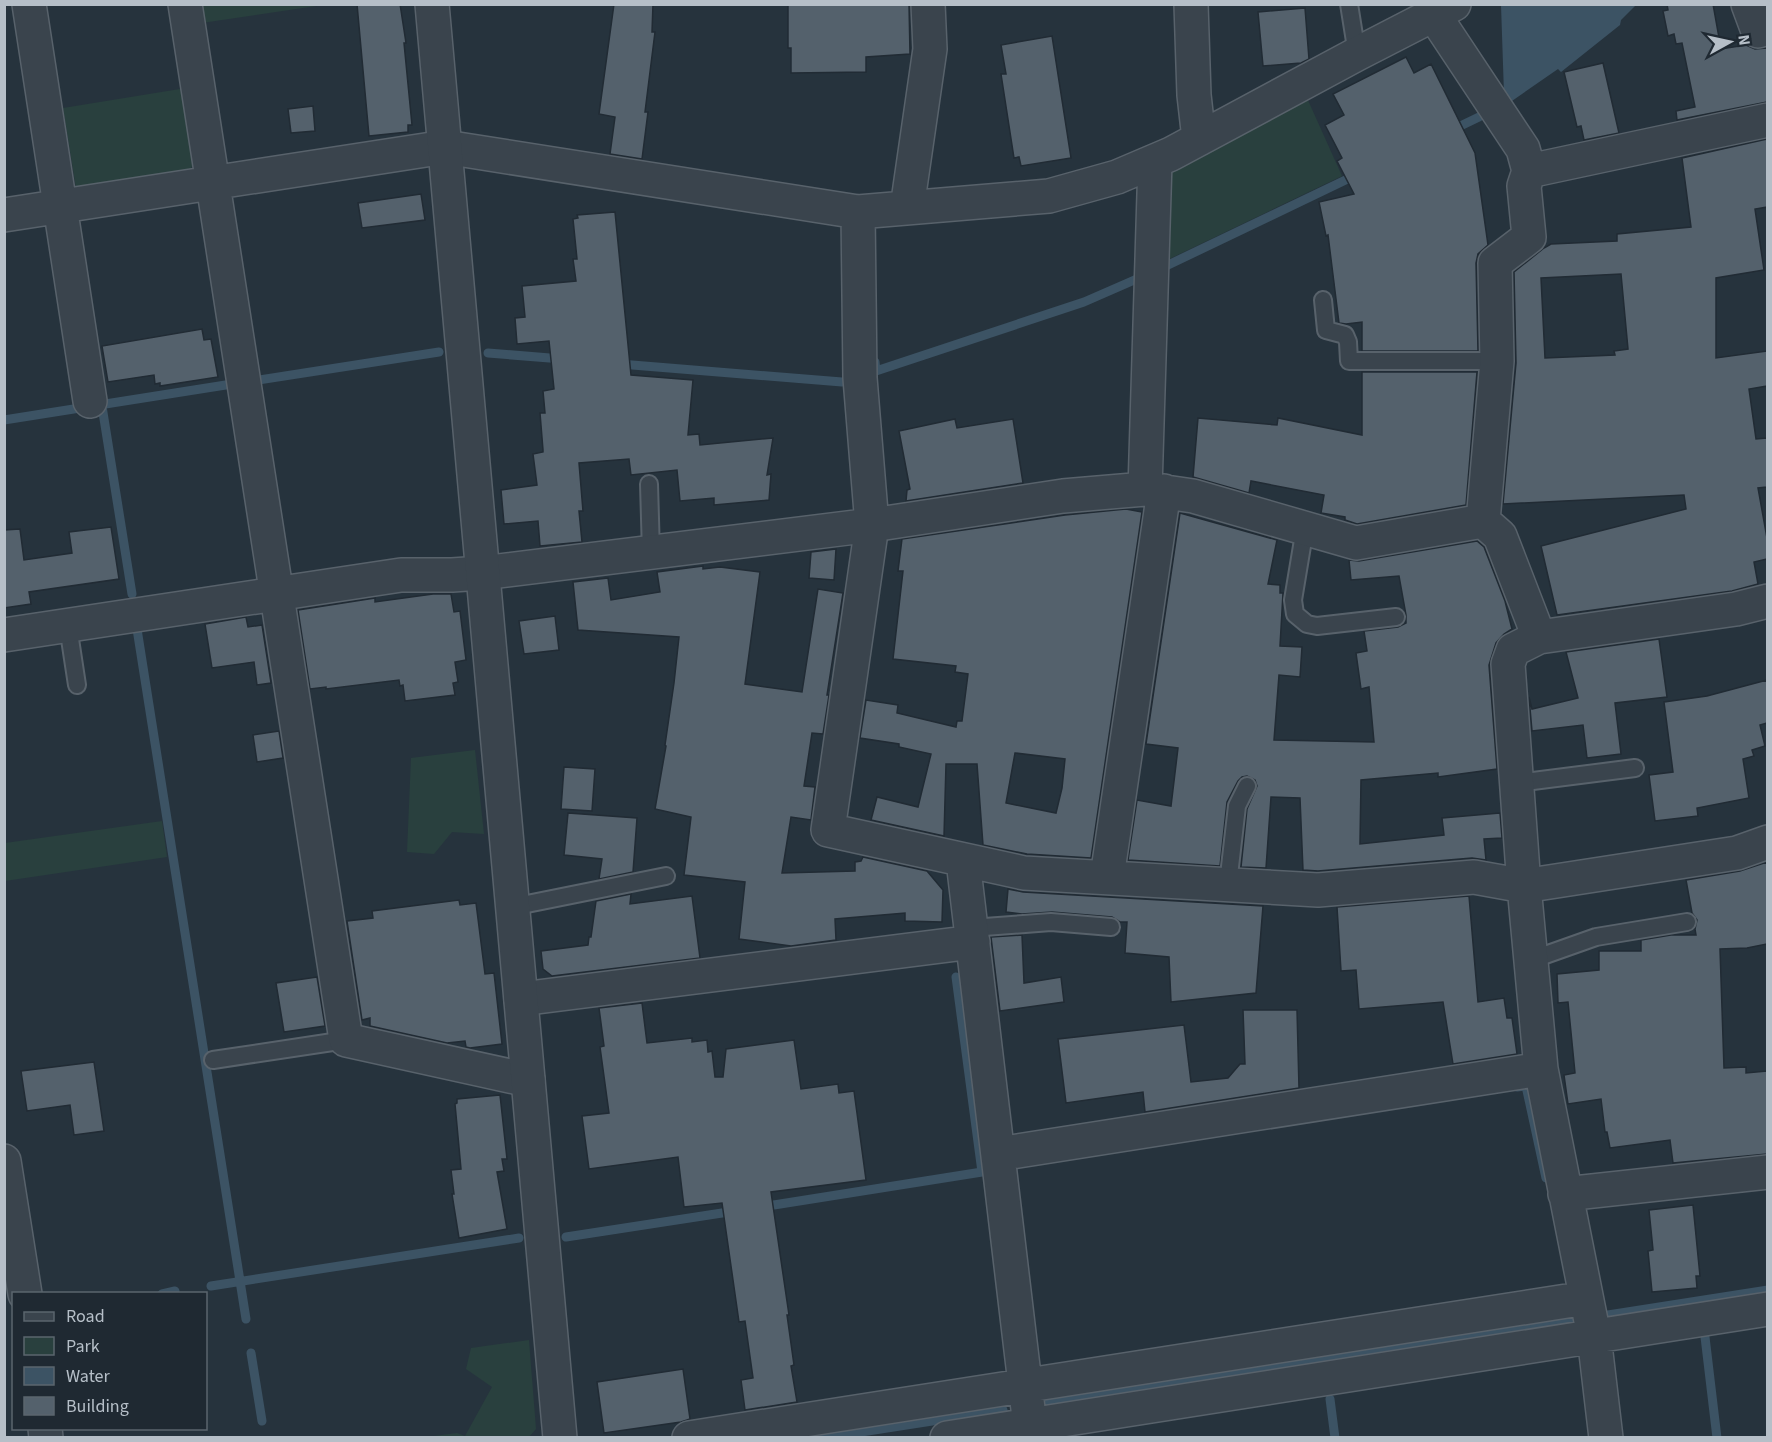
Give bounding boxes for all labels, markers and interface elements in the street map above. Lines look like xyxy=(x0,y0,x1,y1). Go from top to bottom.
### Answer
north arrow xyxy=(1700,12,1760,72)
text: N xyxy=(1732,33,1755,47)
legend xyxy=(12,1292,207,1430)
text: Road xyxy=(66,1304,105,1329)
text: Park xyxy=(66,1334,100,1359)
text: Water xyxy=(66,1364,110,1389)
text: Building xyxy=(66,1394,129,1419)

